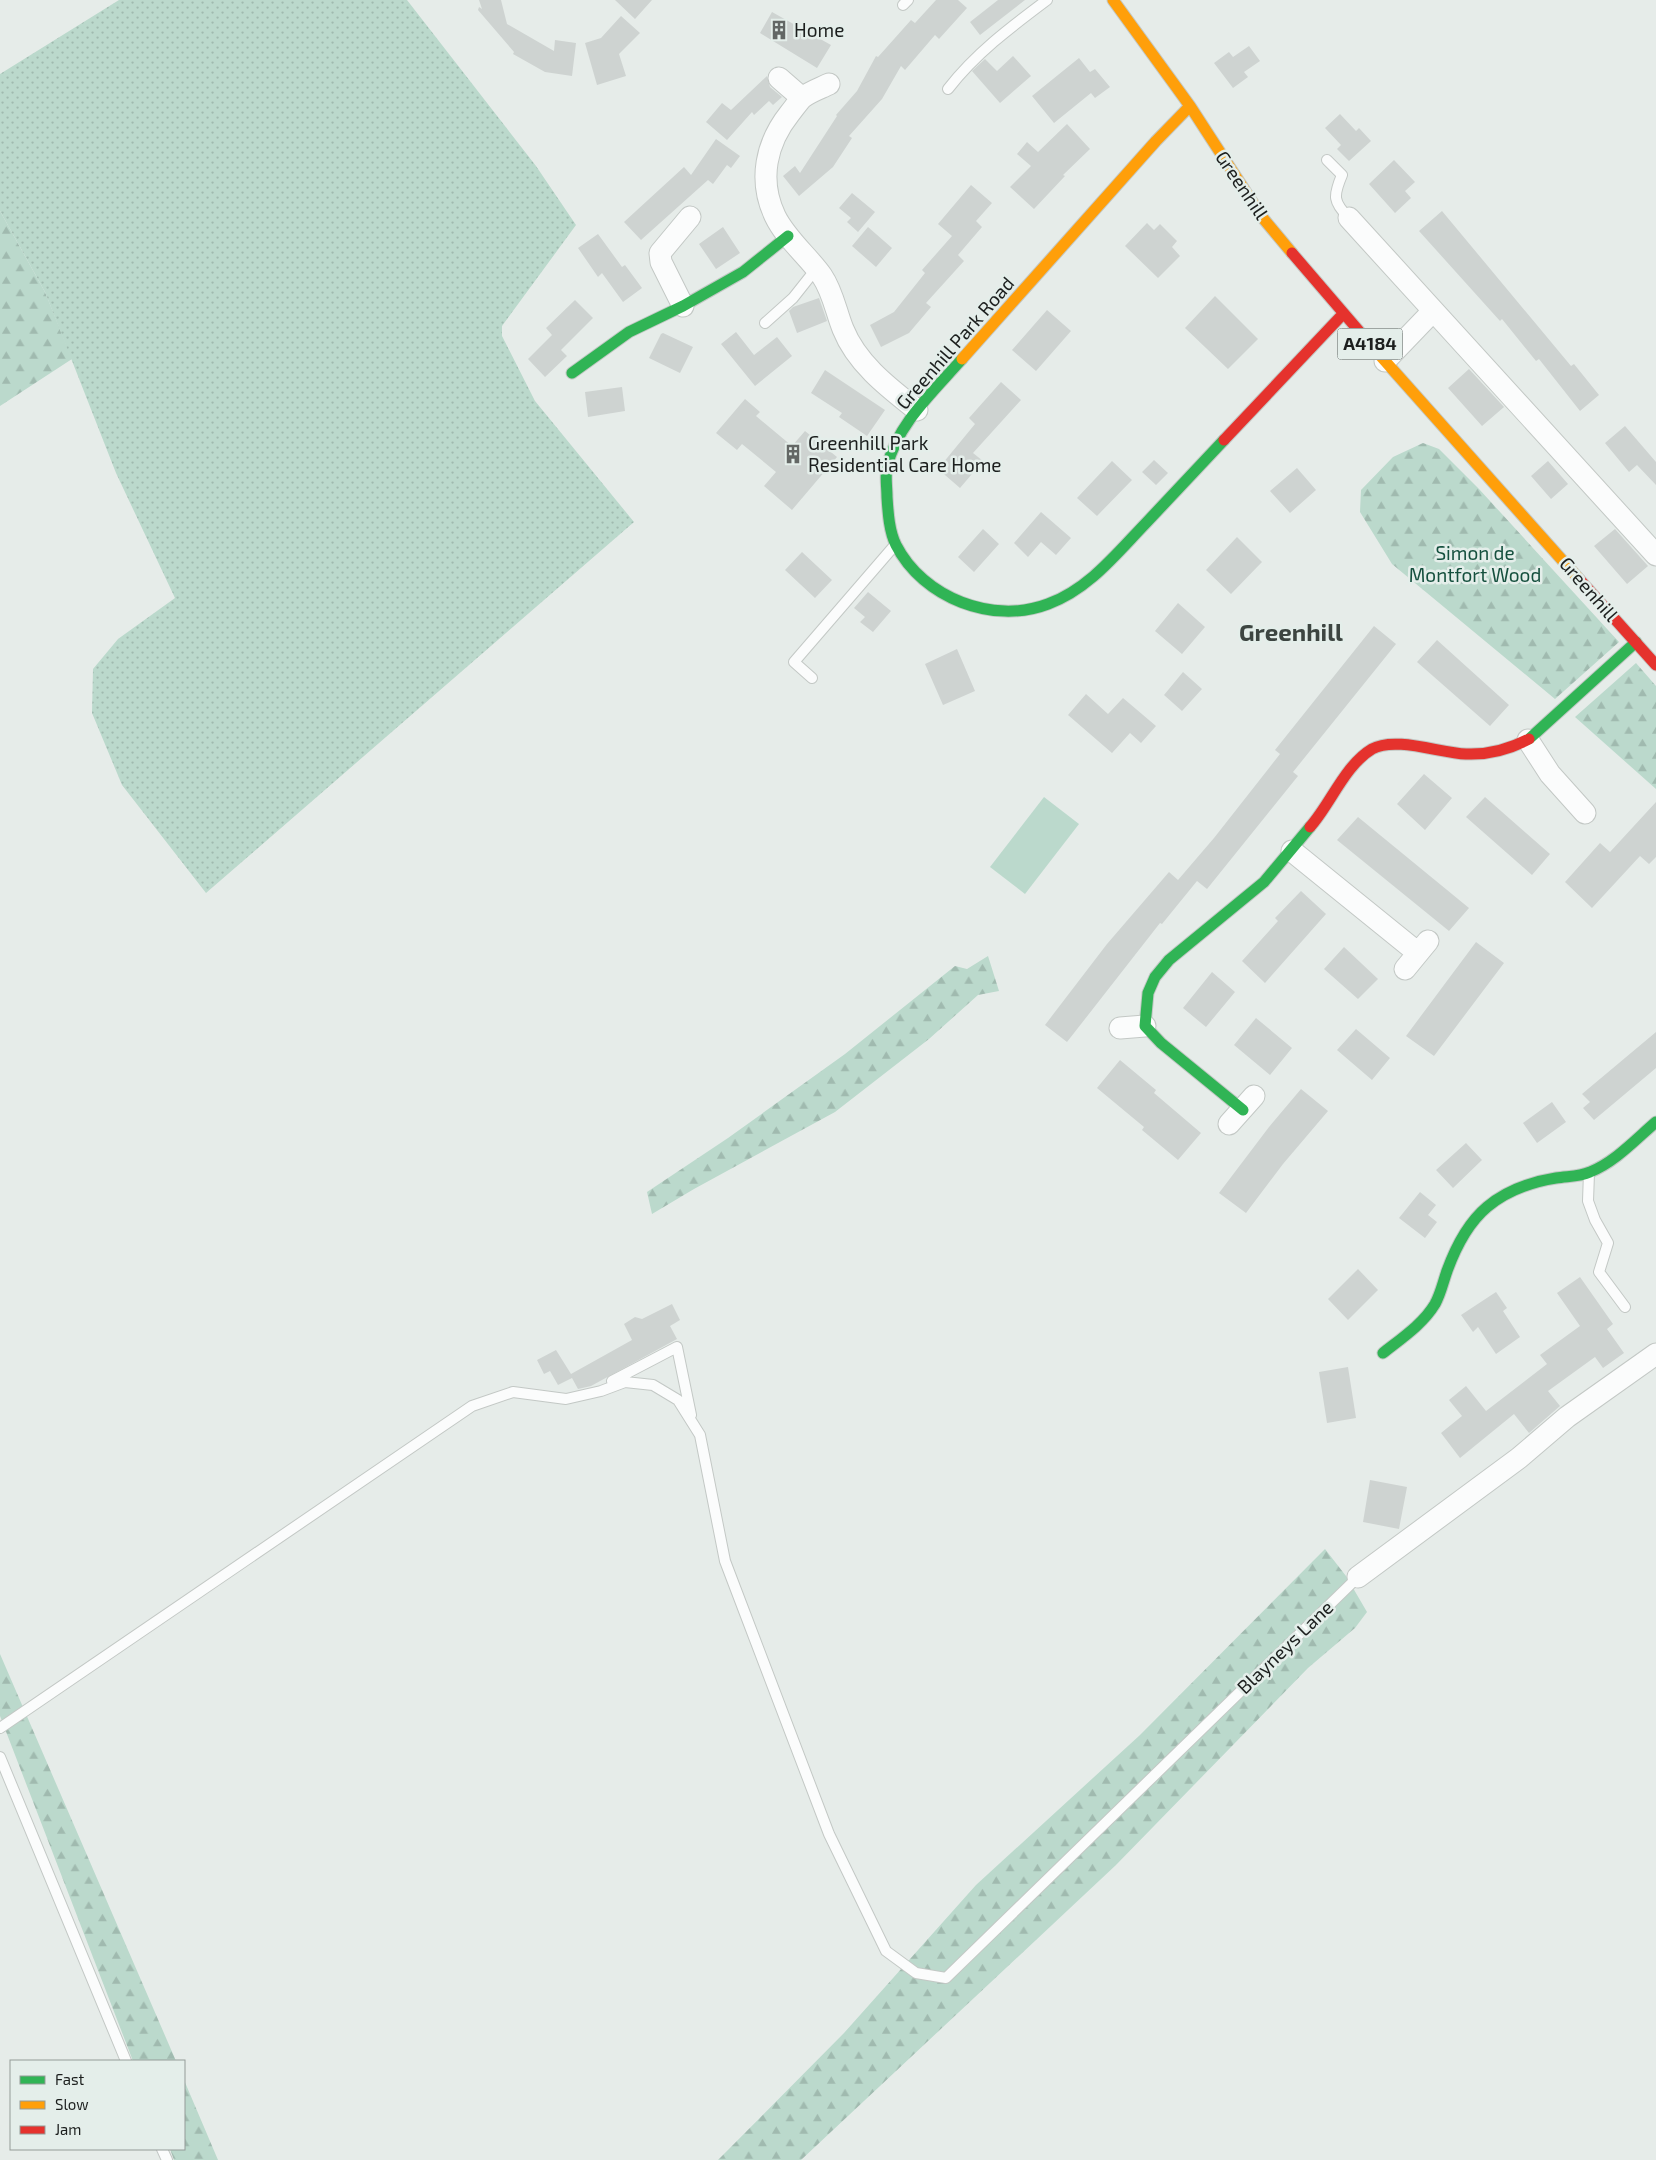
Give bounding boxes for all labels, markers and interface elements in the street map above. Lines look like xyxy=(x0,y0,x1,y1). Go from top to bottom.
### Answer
place label: Home xyxy=(794,18,844,41)
building icon: Home xyxy=(768,19,790,41)
street label: Greenhill xyxy=(1211,146,1274,224)
street label: Greenhill Park Road xyxy=(891,272,1018,414)
road number: A4184 xyxy=(1338,328,1402,359)
place label: Greenhill Park Residential Care Home xyxy=(808,431,1002,476)
building icon: Greenhill Park Residential Care Home xyxy=(782,443,804,465)
park label: Simon de Montfort Wood xyxy=(1409,541,1541,586)
street label: Greenhill xyxy=(1555,552,1624,626)
district label: Greenhill xyxy=(1239,617,1343,646)
street label: Blayneys Lane xyxy=(1232,1595,1337,1698)
legend xyxy=(10,2060,185,2150)
text: Fast xyxy=(55,2070,85,2088)
text: Slow xyxy=(55,2095,89,2113)
text: Jam xyxy=(55,2120,81,2138)

